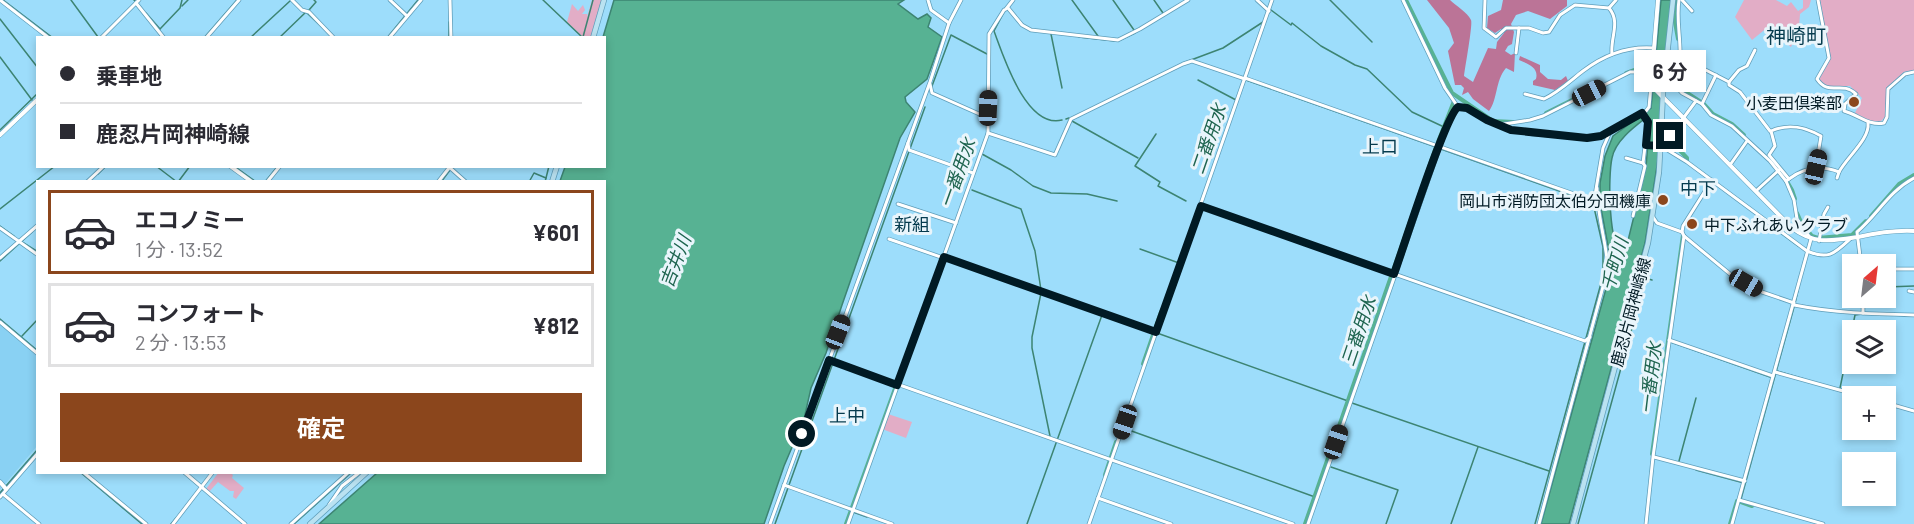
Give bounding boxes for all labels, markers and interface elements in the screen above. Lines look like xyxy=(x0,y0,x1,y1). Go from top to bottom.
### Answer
district label: 神崎町 xyxy=(1766,23,1826,47)
callout: 6 分 xyxy=(1634,49,1706,91)
text: 6 分 xyxy=(1653,59,1687,83)
text: 乗車地 xyxy=(96,62,162,88)
car xyxy=(1569,77,1609,109)
car xyxy=(978,90,998,126)
place label: 小麦田倶楽部 xyxy=(1746,93,1842,112)
marker: 小麦田倶楽部 xyxy=(1847,95,1861,109)
water label: 二番用水 xyxy=(1186,99,1231,177)
text: 鹿忍片岡神崎線 xyxy=(96,120,250,146)
route end xyxy=(1656,122,1683,149)
water label: 一番用水 xyxy=(934,134,980,211)
district label: 上口 xyxy=(1362,135,1398,157)
car xyxy=(1803,147,1829,187)
district label: 中下 xyxy=(1680,177,1716,199)
place label: 岡山市消防団太伯分団機庫 xyxy=(1459,191,1651,210)
marker: 岡山市消防団太伯分団機庫 xyxy=(1656,193,1670,207)
icon: car xyxy=(63,205,117,259)
text: エコノミー xyxy=(135,206,245,232)
district label: 新組 xyxy=(894,213,930,235)
place label: 中下ふれあいクラブ xyxy=(1704,215,1848,234)
marker: 中下ふれあいクラブ xyxy=(1685,217,1699,231)
text: ¥601 xyxy=(532,219,579,245)
water label: 吉井川 xyxy=(655,230,696,290)
water label: 千町川 xyxy=(1596,233,1633,293)
text: 1 分 · 13:52 xyxy=(135,237,223,261)
north arrow xyxy=(1842,254,1896,308)
map controls xyxy=(1842,254,1896,506)
street label: 鹿忍片岡神崎線 xyxy=(1606,255,1654,369)
car xyxy=(1726,266,1766,300)
water label: 三番用水 xyxy=(1336,291,1381,369)
icon: car xyxy=(63,298,117,352)
text: コンフォート xyxy=(135,299,266,325)
text: ¥812 xyxy=(532,312,579,338)
car xyxy=(823,312,853,352)
button: layers xyxy=(1842,320,1896,374)
text: 2 分 · 13:53 xyxy=(135,330,227,354)
water label: 一番用水 xyxy=(1635,339,1666,415)
button: + xyxy=(1842,386,1896,440)
button: 確定 xyxy=(60,393,582,462)
car xyxy=(1111,402,1139,442)
district label: 上中 xyxy=(829,404,865,426)
route start xyxy=(788,420,815,447)
car xyxy=(1322,422,1350,462)
button: − xyxy=(1842,452,1896,506)

